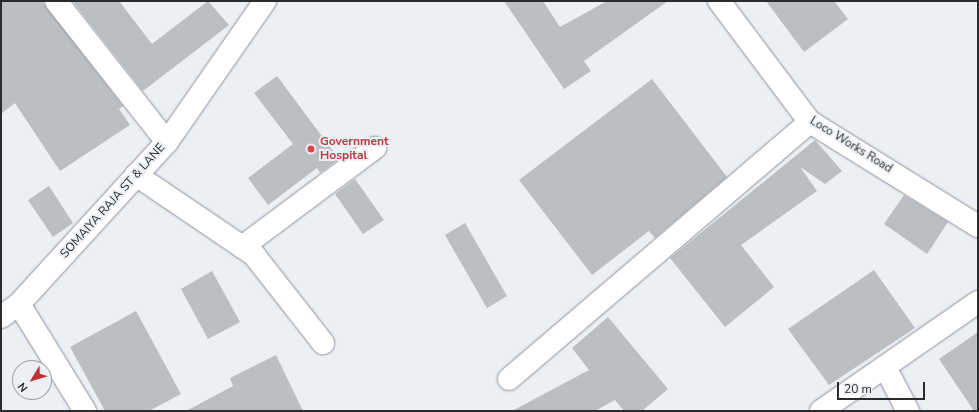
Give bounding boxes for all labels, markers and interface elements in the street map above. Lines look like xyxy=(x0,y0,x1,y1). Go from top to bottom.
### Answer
street label: Loco Works Road xyxy=(807,114,895,176)
place label: Government Hospital xyxy=(320,135,389,163)
street label: SOMAIYA RAJA ST & LANE xyxy=(58,141,168,261)
marker: Government Hospital xyxy=(305,143,317,155)
north arrow xyxy=(12,360,52,400)
scale bar xyxy=(839,374,927,400)
text: N xyxy=(14,379,31,395)
text: 20 m xyxy=(844,381,872,397)

